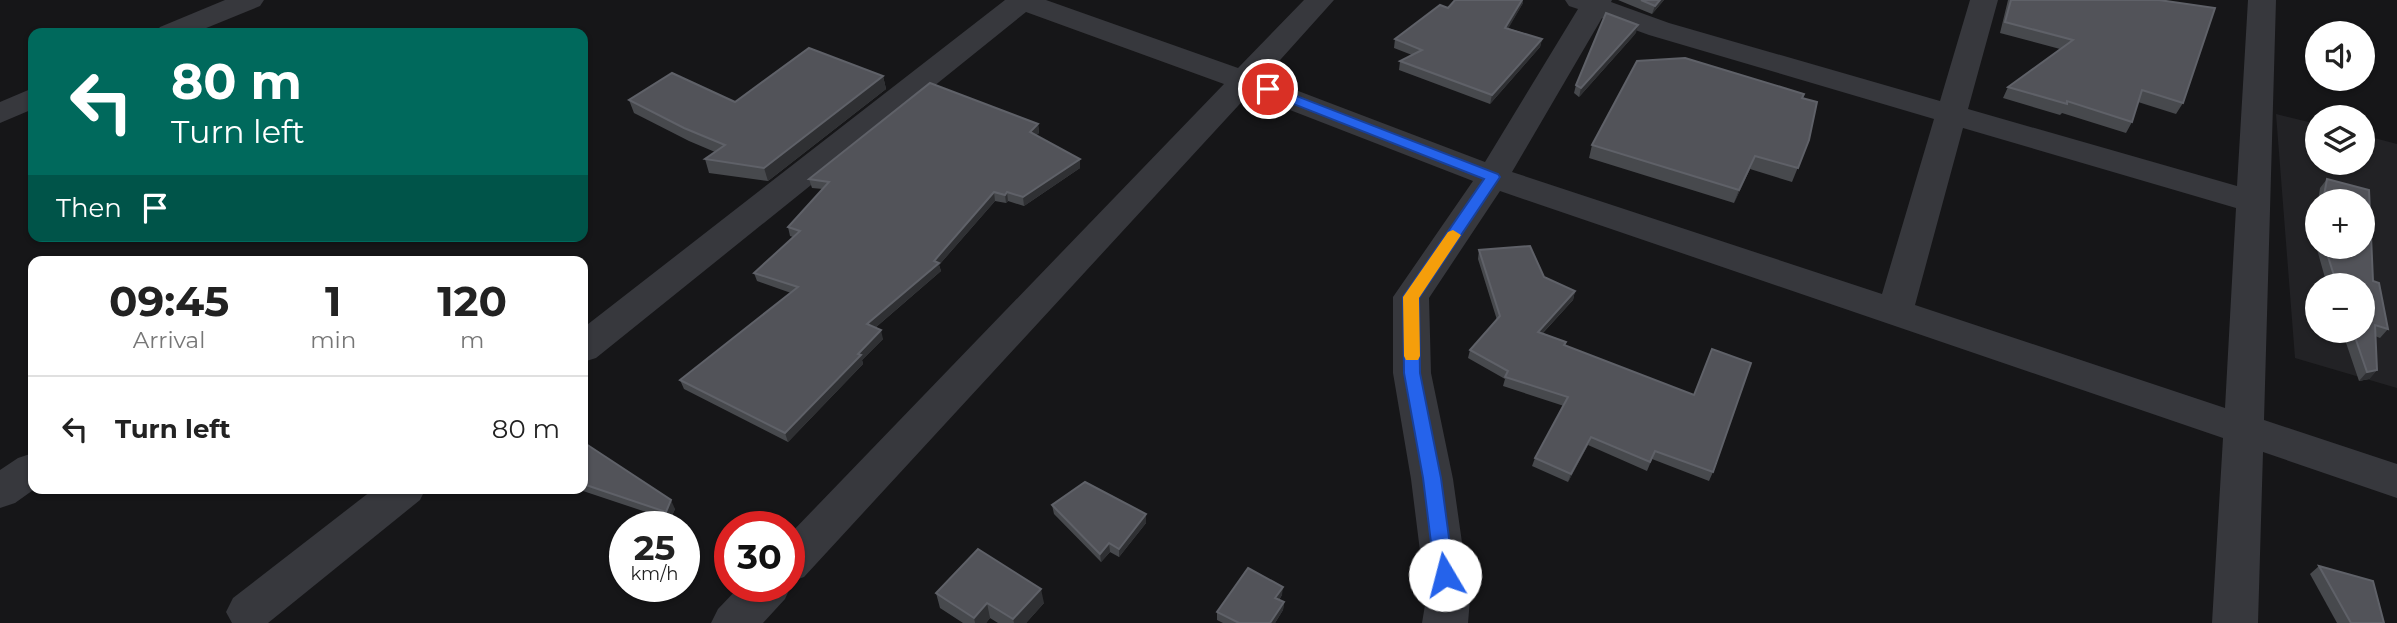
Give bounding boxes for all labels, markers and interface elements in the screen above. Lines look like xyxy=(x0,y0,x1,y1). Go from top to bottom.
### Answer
map controls xyxy=(2305,21,2375,343)
button: sound xyxy=(2305,21,2375,91)
text: 80 m xyxy=(171,52,302,111)
icon: left xyxy=(56,56,147,147)
pin xyxy=(1238,59,1298,119)
icon: arrive xyxy=(1249,70,1287,108)
button: layers xyxy=(2305,105,2375,175)
text: Turn left xyxy=(171,112,305,151)
icon: arrive xyxy=(136,189,174,227)
button: + xyxy=(2305,189,2375,259)
text: Then xyxy=(56,192,122,224)
button: − xyxy=(2305,273,2375,343)
text: 09:45 xyxy=(109,275,229,327)
text: 1 xyxy=(325,275,341,327)
text: 120 xyxy=(437,275,507,327)
text: Arrival xyxy=(133,326,205,354)
text: min xyxy=(310,326,356,354)
text: m xyxy=(460,326,484,354)
icon: left xyxy=(56,410,94,448)
text: Turn left xyxy=(115,413,231,445)
text: 80 m xyxy=(492,413,560,445)
speed limit sign: 30 xyxy=(714,511,805,602)
text: 25 xyxy=(634,526,675,569)
position arrow xyxy=(1408,538,1482,612)
text: km/h xyxy=(630,563,679,585)

